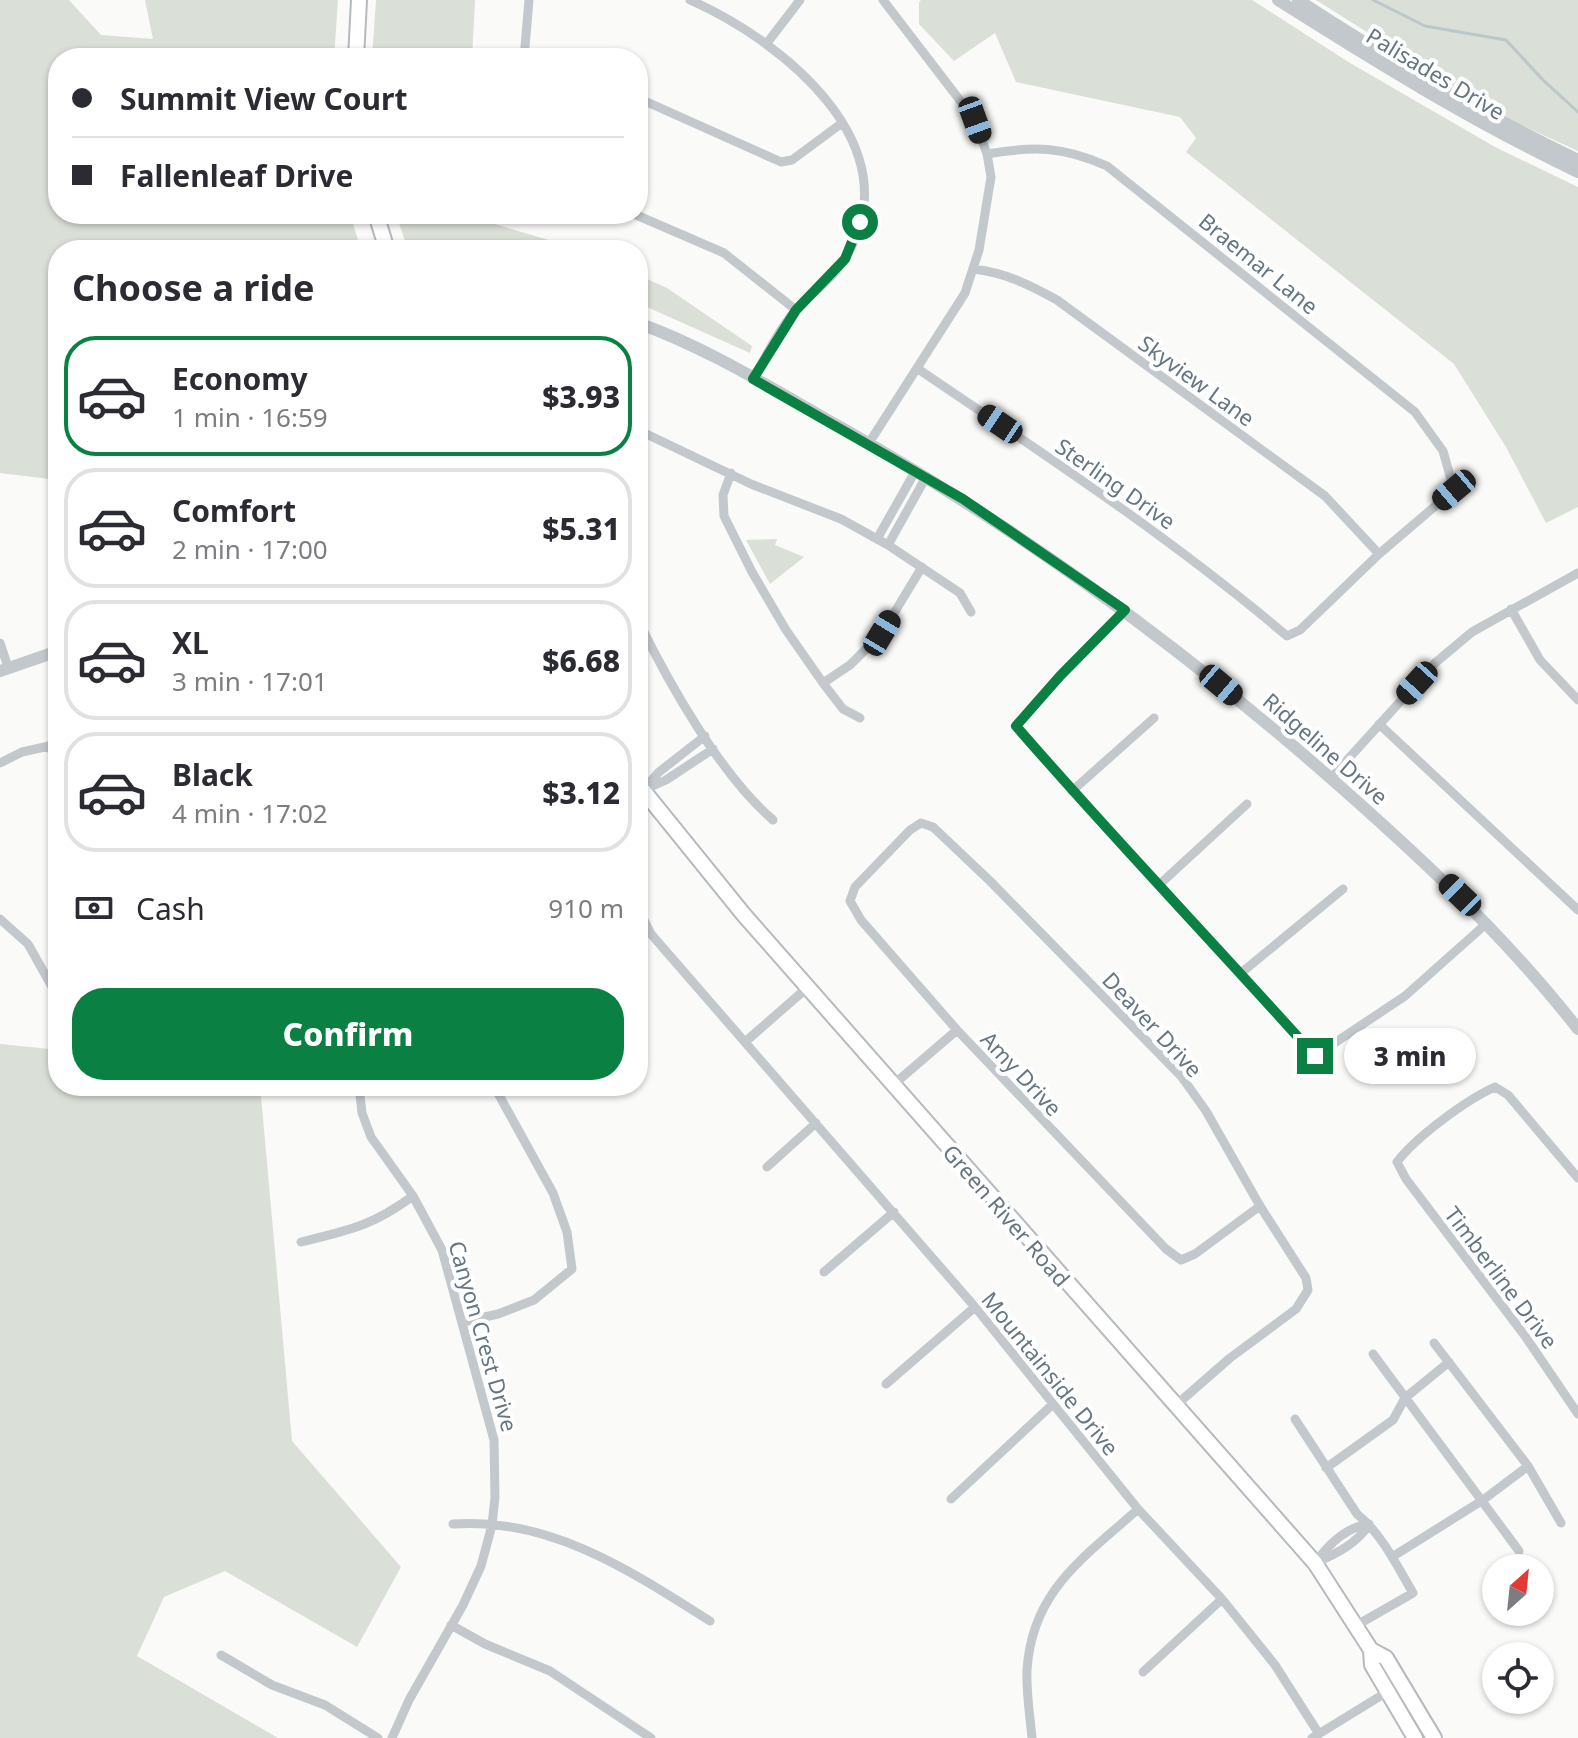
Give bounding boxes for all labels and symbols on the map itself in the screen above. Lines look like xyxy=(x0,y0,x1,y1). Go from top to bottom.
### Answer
street label: Palisades Drive xyxy=(1361,20,1511,126)
car xyxy=(956,93,994,147)
route start xyxy=(842,204,878,240)
street label: Braemar Lane xyxy=(1193,206,1325,320)
street label: Skyview Lane xyxy=(1133,328,1261,432)
car xyxy=(973,401,1027,447)
street label: Sterling Drive xyxy=(1050,431,1182,535)
car xyxy=(1428,465,1480,515)
car xyxy=(859,606,905,660)
car xyxy=(1392,657,1442,709)
car xyxy=(1195,660,1247,710)
street label: Ridgeline Drive xyxy=(1257,685,1395,811)
car xyxy=(1434,870,1486,920)
street label: Deaver Drive xyxy=(1096,965,1210,1083)
street label: Amy Drive xyxy=(975,1024,1069,1122)
callout: 3 min xyxy=(1343,1028,1475,1084)
route end xyxy=(1297,1038,1333,1074)
street label: Green River Road xyxy=(937,1137,1077,1293)
street label: Timberline Drive xyxy=(1439,1200,1565,1354)
street label: Canyon Crest Drive xyxy=(442,1237,526,1435)
street label: Mountainside Drive xyxy=(976,1285,1126,1461)
north arrow xyxy=(1482,1554,1554,1626)

